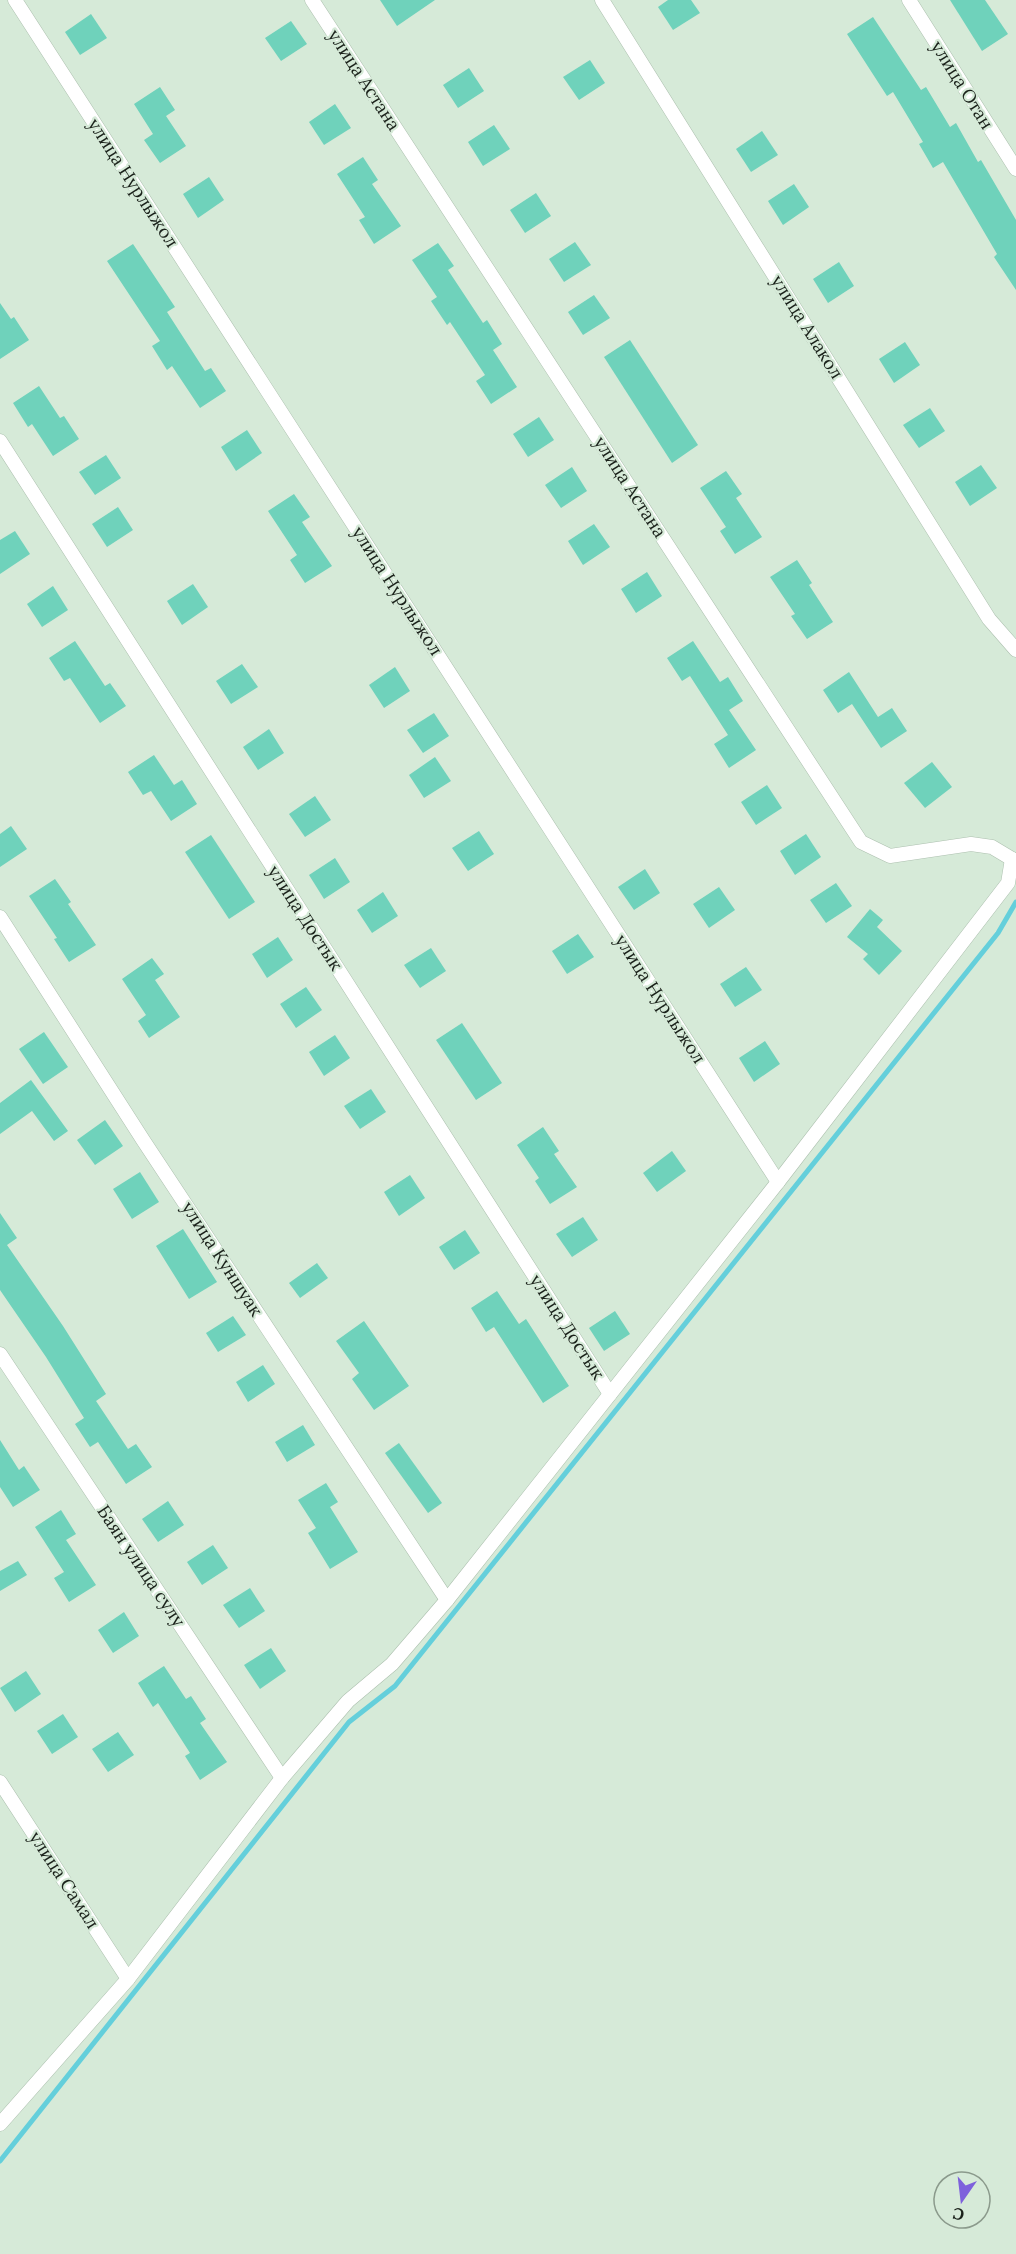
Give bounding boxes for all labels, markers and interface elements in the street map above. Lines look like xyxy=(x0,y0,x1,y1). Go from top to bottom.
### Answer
street label: улица Астана xyxy=(323,25,406,135)
street label: улица Отан xyxy=(926,36,999,133)
street label: улица Нурлыжол xyxy=(83,114,184,252)
street label: улица Алакол xyxy=(766,270,849,383)
street label: улица Астана xyxy=(589,432,672,542)
street label: улица Нурлыжол xyxy=(347,522,448,660)
street label: улица Достык xyxy=(263,861,348,975)
street label: улица Нурлыжол xyxy=(610,930,711,1068)
street label: улица Куншуак xyxy=(177,1197,268,1321)
street label: улица Достык xyxy=(525,1270,610,1384)
street label: Баян улица сулу xyxy=(92,1501,191,1631)
street label: улица Самал xyxy=(24,1827,104,1933)
north arrow xyxy=(932,2170,992,2230)
text: С xyxy=(951,2204,966,2226)

